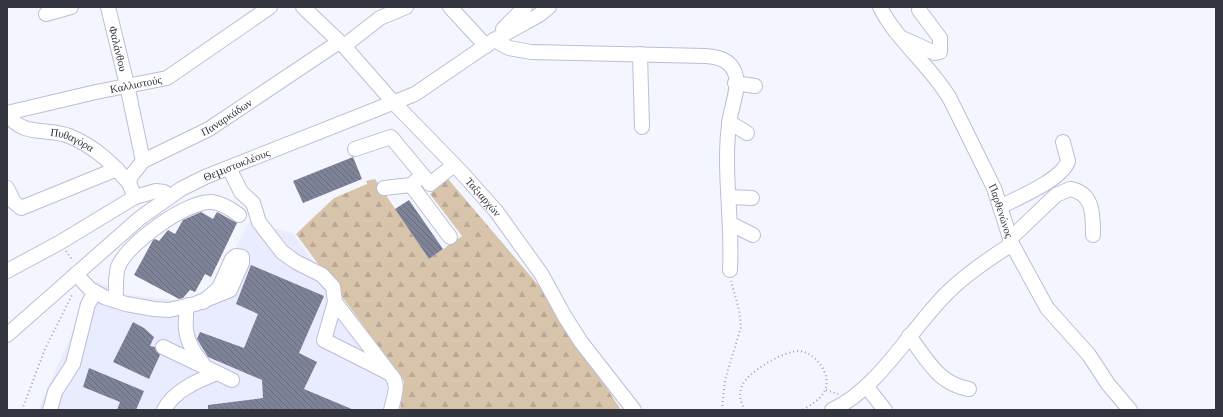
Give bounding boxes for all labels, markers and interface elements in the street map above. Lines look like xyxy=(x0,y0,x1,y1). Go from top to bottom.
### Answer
street label: Φαλάνθου xyxy=(106,25,131,73)
street label: Καλλιστούς xyxy=(109,72,164,96)
street label: Παναρκάδων xyxy=(198,95,255,139)
street label: Πυθαγόρα xyxy=(50,125,97,155)
street label: Θεμιστοκλέους xyxy=(201,145,272,184)
street label: Ταξιαρχών xyxy=(462,174,505,219)
street label: Παρθενώνος xyxy=(986,181,1017,240)

